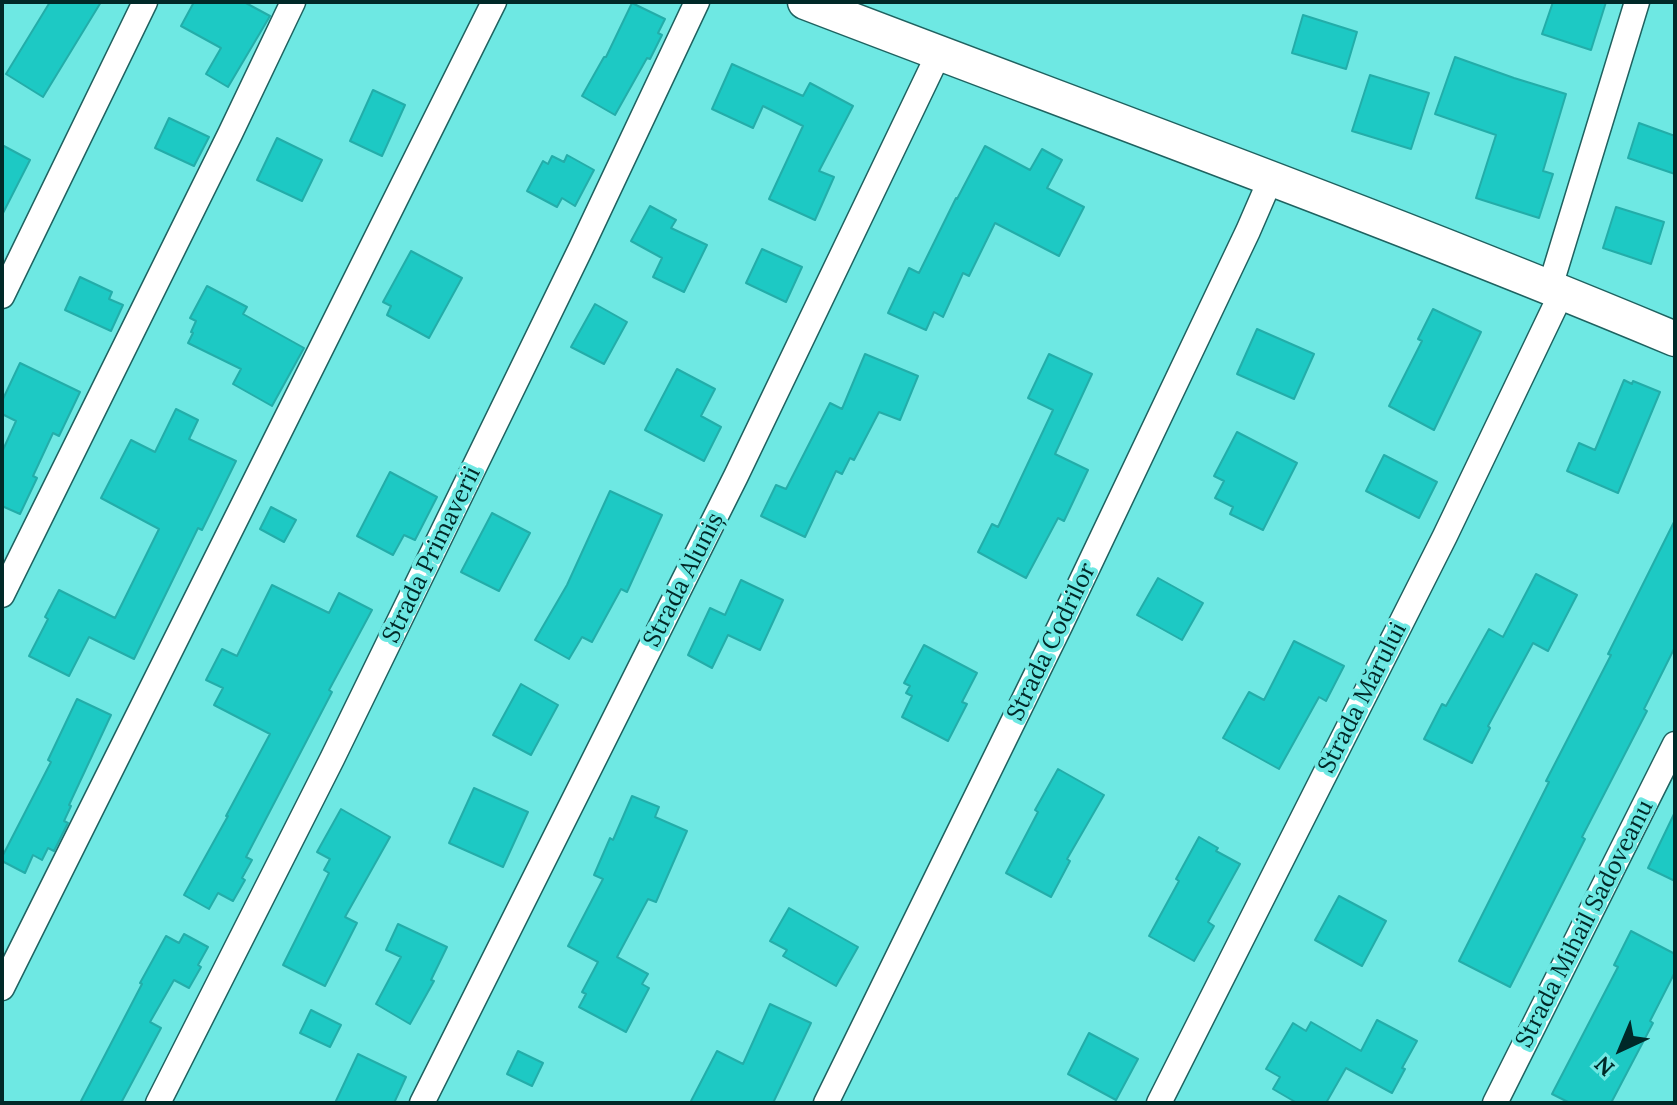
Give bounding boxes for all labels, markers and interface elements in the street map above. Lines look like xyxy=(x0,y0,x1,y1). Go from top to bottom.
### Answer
street label: Strada Primaverii xyxy=(377,462,487,648)
street label: Strada Aluniș xyxy=(638,508,730,652)
street label: Strada Codrilor xyxy=(1001,559,1103,725)
street label: Strada Mărului xyxy=(1313,618,1413,778)
street label: Strada Mihail Sadoveanu xyxy=(1510,795,1660,1053)
north arrow xyxy=(1581,1009,1661,1089)
text: N xyxy=(1588,1050,1620,1082)

